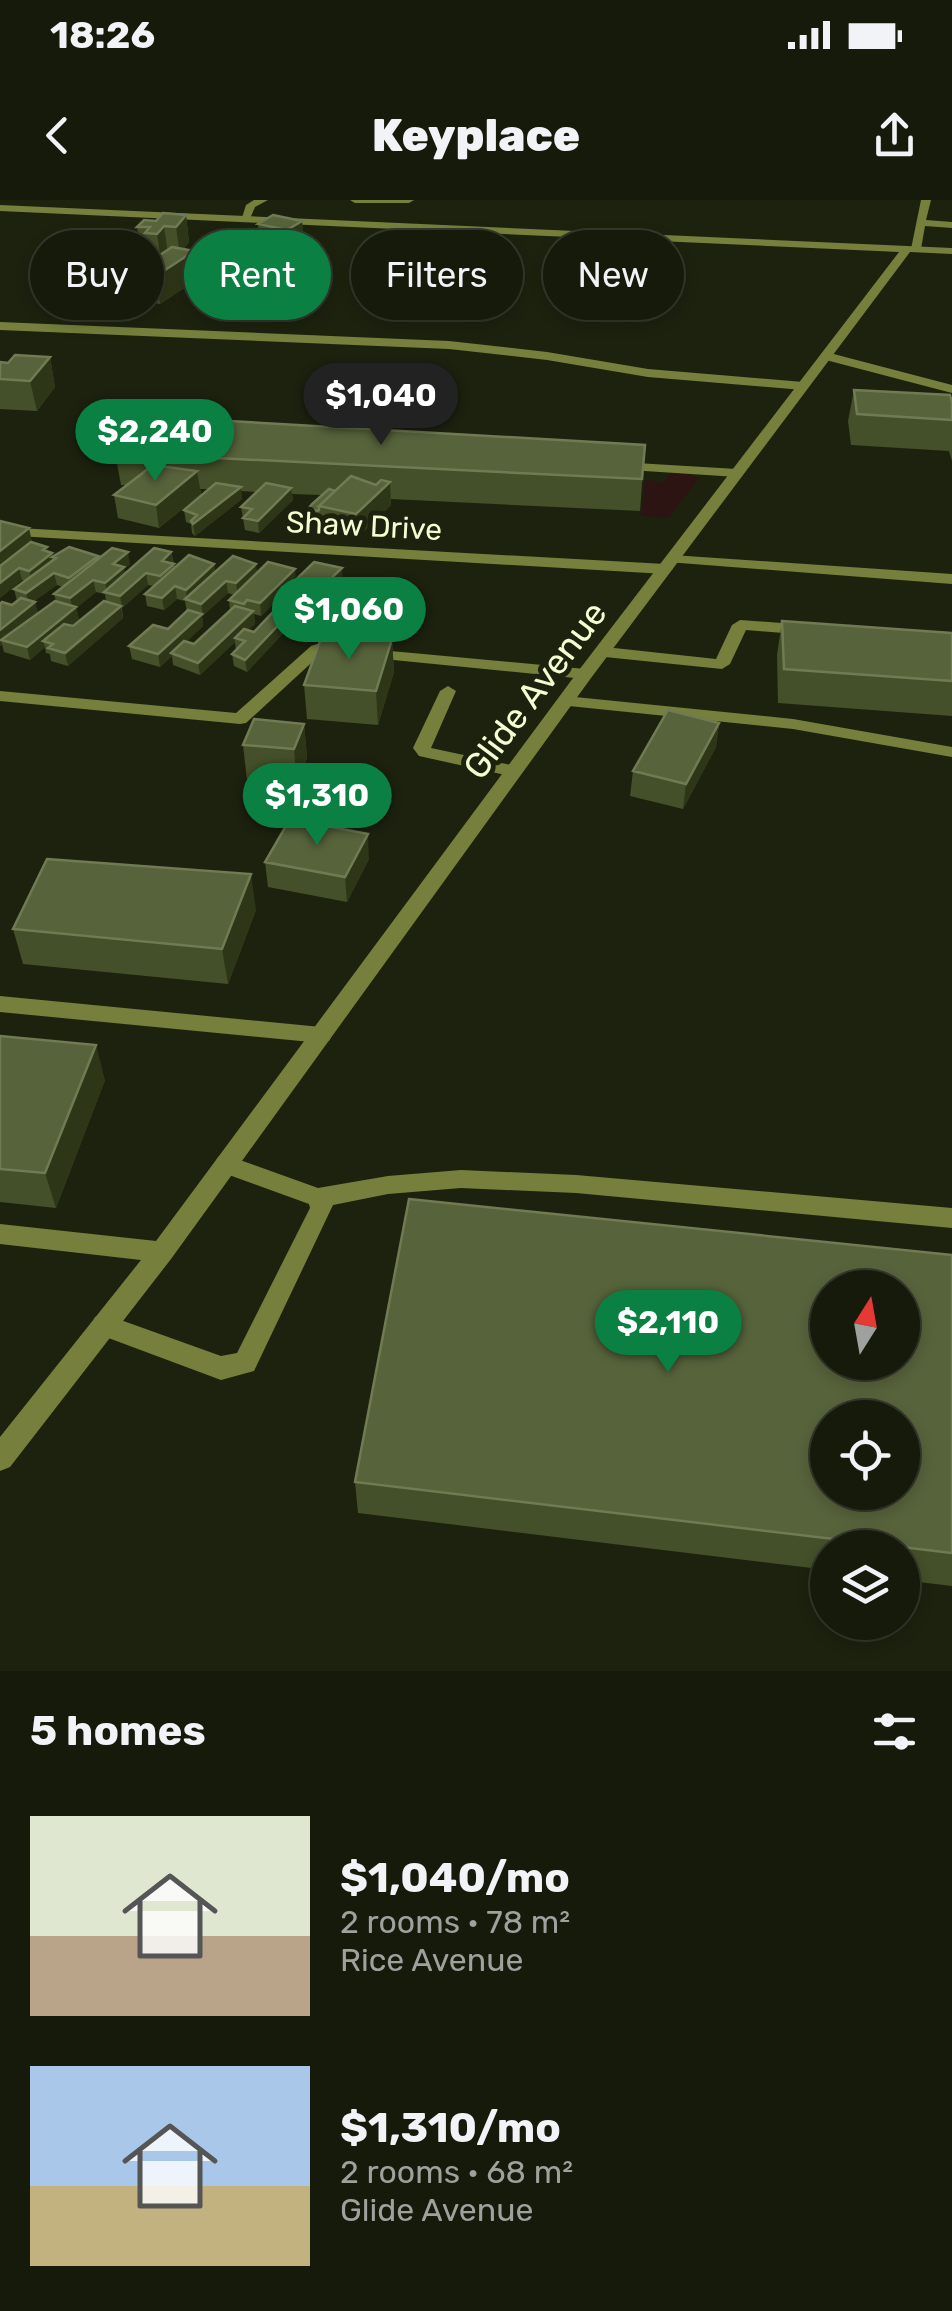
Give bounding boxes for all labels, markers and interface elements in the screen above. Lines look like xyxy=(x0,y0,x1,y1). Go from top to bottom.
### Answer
text: 18:26 xyxy=(50,12,155,58)
icon: back xyxy=(30,108,85,163)
icon: share xyxy=(867,108,922,163)
text: Keyplace xyxy=(372,109,580,162)
chip: Buy xyxy=(30,230,164,320)
chip: Rent xyxy=(184,230,331,320)
chip: Filters xyxy=(351,230,523,320)
chip: New xyxy=(543,230,684,320)
pin: $1,040 xyxy=(300,363,462,448)
text: $1,040 xyxy=(325,376,437,414)
pin: $2,240 xyxy=(74,399,236,484)
text: $2,240 xyxy=(97,412,213,450)
street label: Shaw Drive xyxy=(285,504,443,548)
pin: $1,060 xyxy=(268,577,430,662)
text: $1,060 xyxy=(294,590,404,628)
street label: Glide Avenue xyxy=(455,593,615,787)
pin: $1,310 xyxy=(236,763,398,848)
text: $1,310 xyxy=(265,776,369,814)
north arrow xyxy=(810,1270,920,1380)
map controls xyxy=(810,1270,920,1640)
pin: $2,110 xyxy=(587,1290,749,1375)
text: $2,110 xyxy=(617,1303,719,1341)
button: locate xyxy=(810,1400,920,1510)
button: layers xyxy=(810,1530,920,1640)
icon: filters xyxy=(867,1704,922,1759)
text: 5 homes xyxy=(30,1706,206,1756)
text: $1,040/mo xyxy=(340,1853,570,1903)
icon: home xyxy=(110,1856,230,1976)
text: 2 rooms · 78 m² xyxy=(340,1903,570,1941)
text: Rice Avenue xyxy=(340,1941,523,1979)
text: $1,310/mo xyxy=(340,2103,561,2153)
icon: home xyxy=(110,2106,230,2226)
text: 2 rooms · 68 m² xyxy=(340,2153,573,2191)
text: Glide Avenue xyxy=(340,2191,533,2229)

